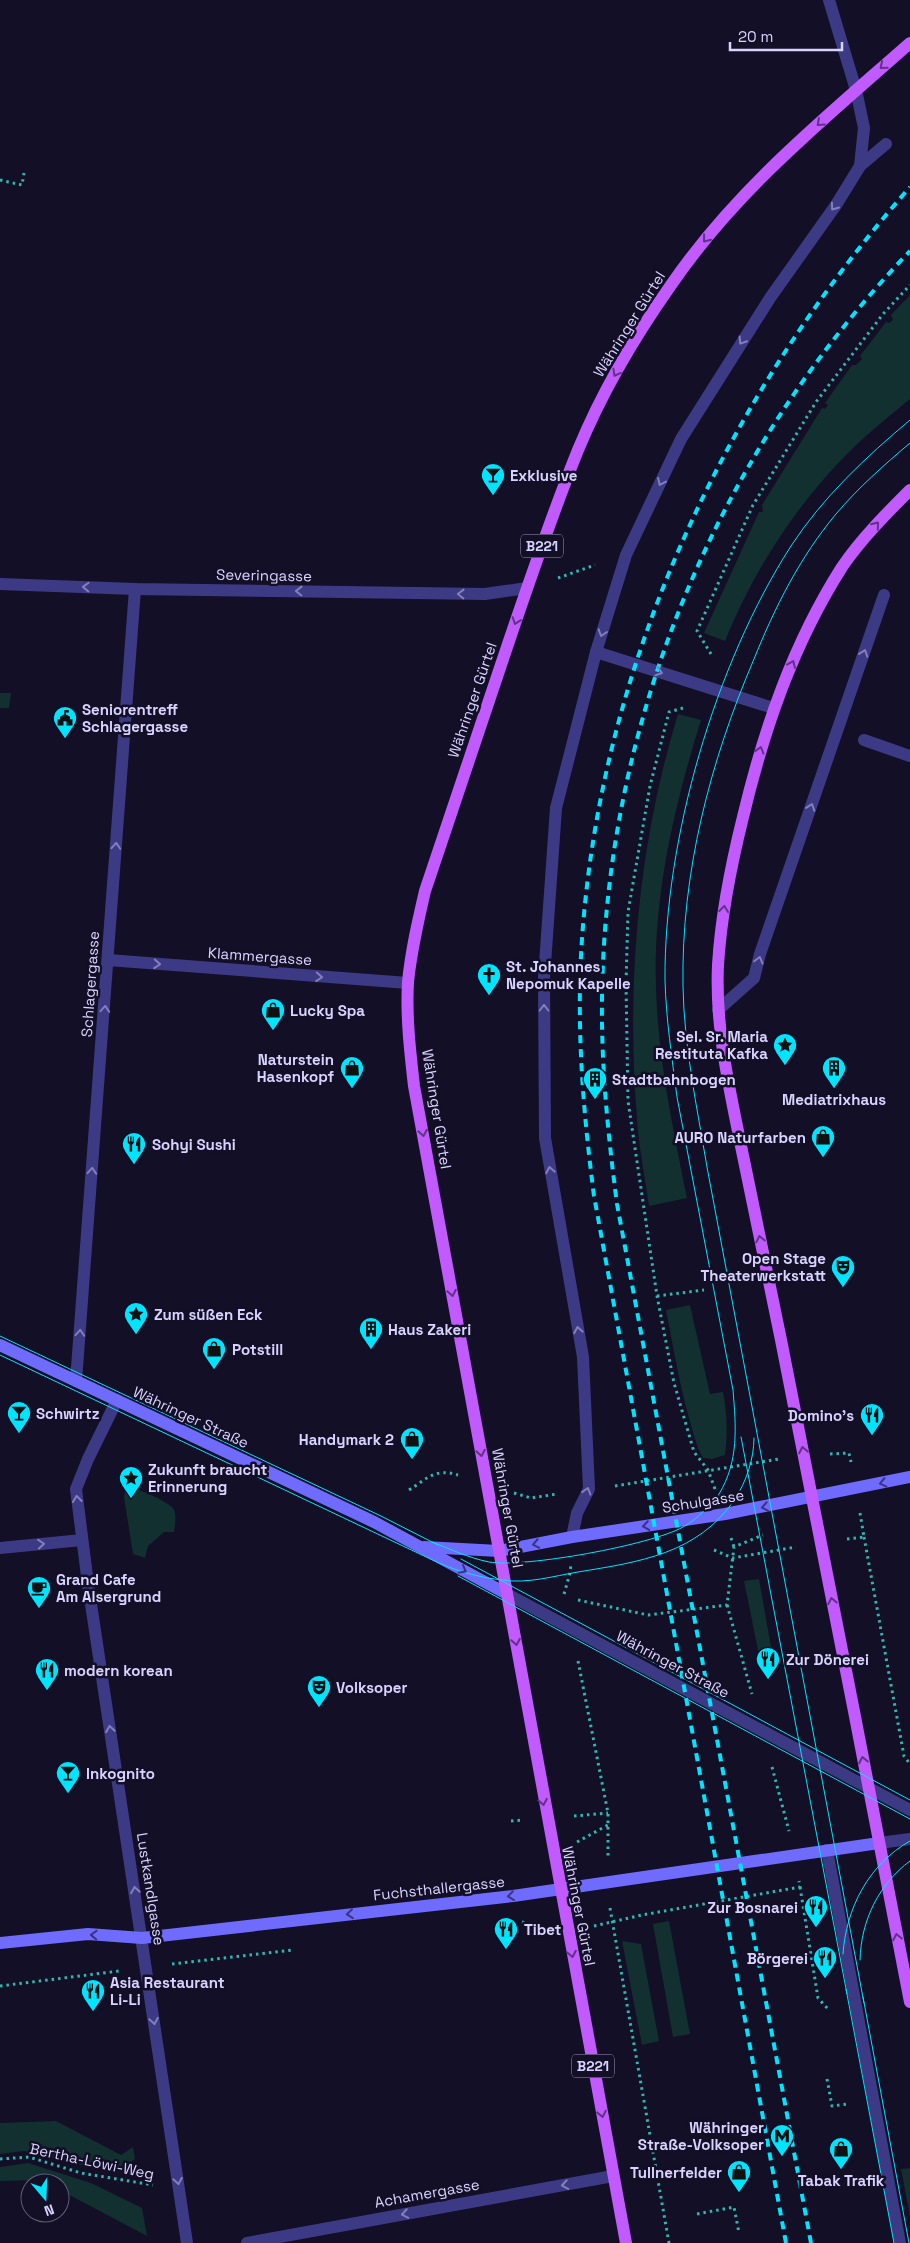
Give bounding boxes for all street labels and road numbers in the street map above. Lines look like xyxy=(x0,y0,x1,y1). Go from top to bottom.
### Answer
street label: Währinger Gürtel xyxy=(589,268,669,380)
road number: B221 xyxy=(521,534,563,558)
street label: Severingasse xyxy=(216,565,312,585)
street label: Währinger Gürtel xyxy=(443,640,501,760)
street label: Schlagergasse xyxy=(77,930,103,1038)
street label: Klammergasse xyxy=(207,943,313,969)
street label: Währinger Gürtel xyxy=(418,1048,456,1170)
street label: Währinger Straße xyxy=(130,1382,252,1452)
street label: Währinger Gürtel xyxy=(488,1447,528,1569)
street label: Schulgasse xyxy=(661,1485,746,1517)
street label: Währinger Straße xyxy=(613,1626,733,1702)
street label: Lustkandlgasse xyxy=(133,1831,169,1947)
street label: Währinger Gürtel xyxy=(558,1845,600,1967)
street label: Fuchsthallergasse xyxy=(372,1872,506,1904)
road number: B221 xyxy=(572,2054,614,2078)
street label: Bertha-Löwi-Weg xyxy=(28,2139,156,2183)
street label: Achamergasse xyxy=(373,2174,481,2212)

